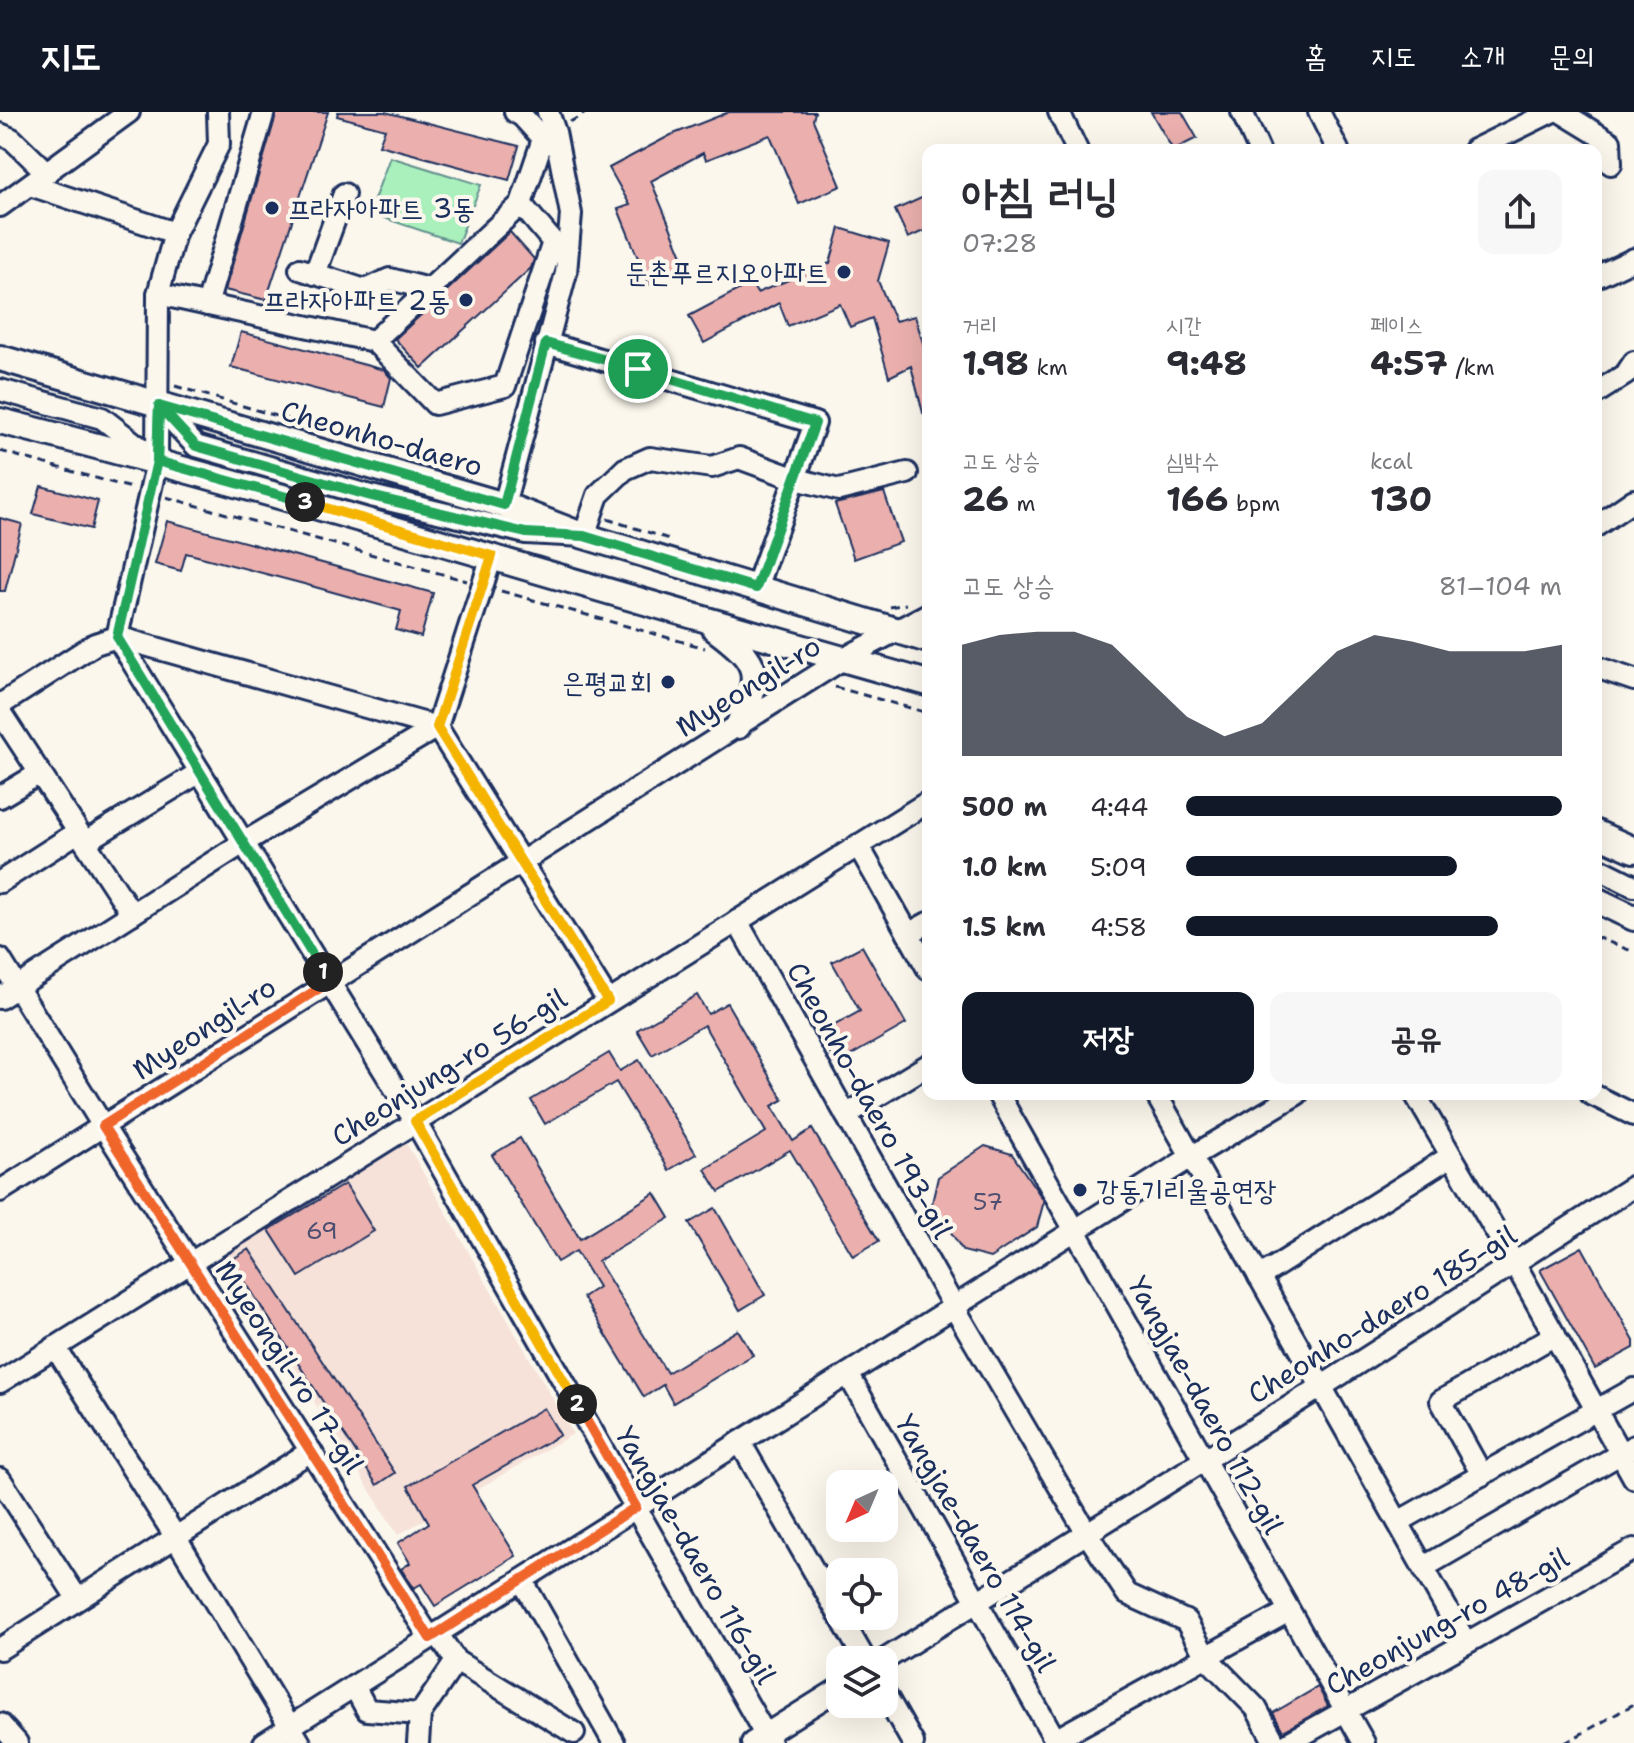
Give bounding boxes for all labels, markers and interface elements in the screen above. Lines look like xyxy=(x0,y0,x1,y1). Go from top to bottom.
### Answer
text: 지도 xyxy=(40,30,101,81)
text: 홈 xyxy=(1304,37,1327,75)
text: 지도 xyxy=(1371,37,1416,75)
text: 소개 xyxy=(1460,37,1505,75)
text: 문의 xyxy=(1549,37,1594,75)
text: 아침 러닝 xyxy=(962,165,1119,224)
button: share xyxy=(1478,170,1562,254)
place label: 프라자아파트 3동 xyxy=(288,189,475,227)
marker: 프라자아파트 3동 xyxy=(263,199,281,217)
text: 07:28 xyxy=(962,225,1037,260)
place label: 둔촌푸르지오아파트 xyxy=(625,253,828,291)
marker: 둔촌푸르지오아파트 xyxy=(835,263,853,281)
place label: 프라자아파트 2동 xyxy=(263,281,450,319)
marker: 프라자아파트 2동 xyxy=(457,291,475,309)
text: 거리 xyxy=(962,311,997,340)
text: 시간 xyxy=(1166,311,1201,340)
text: 페이스 xyxy=(1370,311,1423,340)
pin xyxy=(604,335,672,403)
text: 1.98 xyxy=(962,340,1029,386)
text: 9:48 xyxy=(1166,340,1247,386)
text: 4:57 xyxy=(1370,340,1448,386)
icon: arrive xyxy=(616,347,660,391)
text: km xyxy=(1029,353,1068,382)
text: /km xyxy=(1448,353,1495,382)
street label: Cheonho-daero xyxy=(277,391,487,485)
text: 고도 상승 xyxy=(962,447,1040,476)
text: 심박수 xyxy=(1166,447,1219,476)
text: kcal xyxy=(1370,447,1413,476)
text: 26 xyxy=(962,476,1009,522)
text: 166 xyxy=(1166,476,1229,522)
text: 130 xyxy=(1370,476,1432,522)
pin: 3 xyxy=(285,482,325,522)
text: 3 xyxy=(297,487,313,516)
text: m xyxy=(1009,489,1036,518)
text: bpm xyxy=(1229,489,1280,518)
text: 고도 상승 xyxy=(962,568,1055,603)
text: 81–104 m xyxy=(1439,568,1562,603)
street label: Myeongil-ro xyxy=(668,626,828,746)
place label: 은평교회 xyxy=(562,663,652,701)
marker: 은평교회 xyxy=(659,673,677,691)
text: 500 m xyxy=(962,789,1047,824)
text: 4:44 xyxy=(1090,789,1148,824)
text: 1.0 km xyxy=(962,849,1047,884)
text: 5:09 xyxy=(1090,849,1147,884)
text: 1.5 km xyxy=(962,909,1046,944)
text: 4:58 xyxy=(1090,909,1147,944)
pin: 1 xyxy=(303,952,343,992)
street label: Cheonho-daero 193-gil xyxy=(778,955,962,1246)
text: 1 xyxy=(318,957,328,986)
street label: Myeongil-ro xyxy=(125,967,283,1089)
street label: Cheonjung-ro 56-gil xyxy=(324,979,574,1155)
button: 저장 xyxy=(962,992,1254,1084)
button: 공유 xyxy=(1270,992,1562,1084)
place label: 강동기리울공연장 xyxy=(1096,1171,1277,1209)
marker: 강동기리울공연장 xyxy=(1071,1181,1089,1199)
house number: 57 xyxy=(973,1186,1003,1218)
house number: 69 xyxy=(306,1215,338,1247)
street label: Cheonho-daero 185-gil xyxy=(1240,1215,1524,1412)
street label: Myeongil-ro 17-gil xyxy=(207,1253,374,1482)
street label: Yangjae-daero 112-gil xyxy=(1119,1269,1293,1541)
pin: 2 xyxy=(557,1384,597,1424)
text: 2 xyxy=(569,1389,585,1418)
street label: Yangjae-daero 114-gil xyxy=(887,1407,1066,1679)
street label: Yangjae-daero 116-gil xyxy=(607,1419,786,1691)
north arrow xyxy=(826,1470,898,1542)
map controls xyxy=(826,1470,898,1718)
street label: Cheonjung-ro 48-gil xyxy=(1319,1538,1576,1704)
button: locate xyxy=(826,1558,898,1630)
button: layers xyxy=(826,1646,898,1718)

